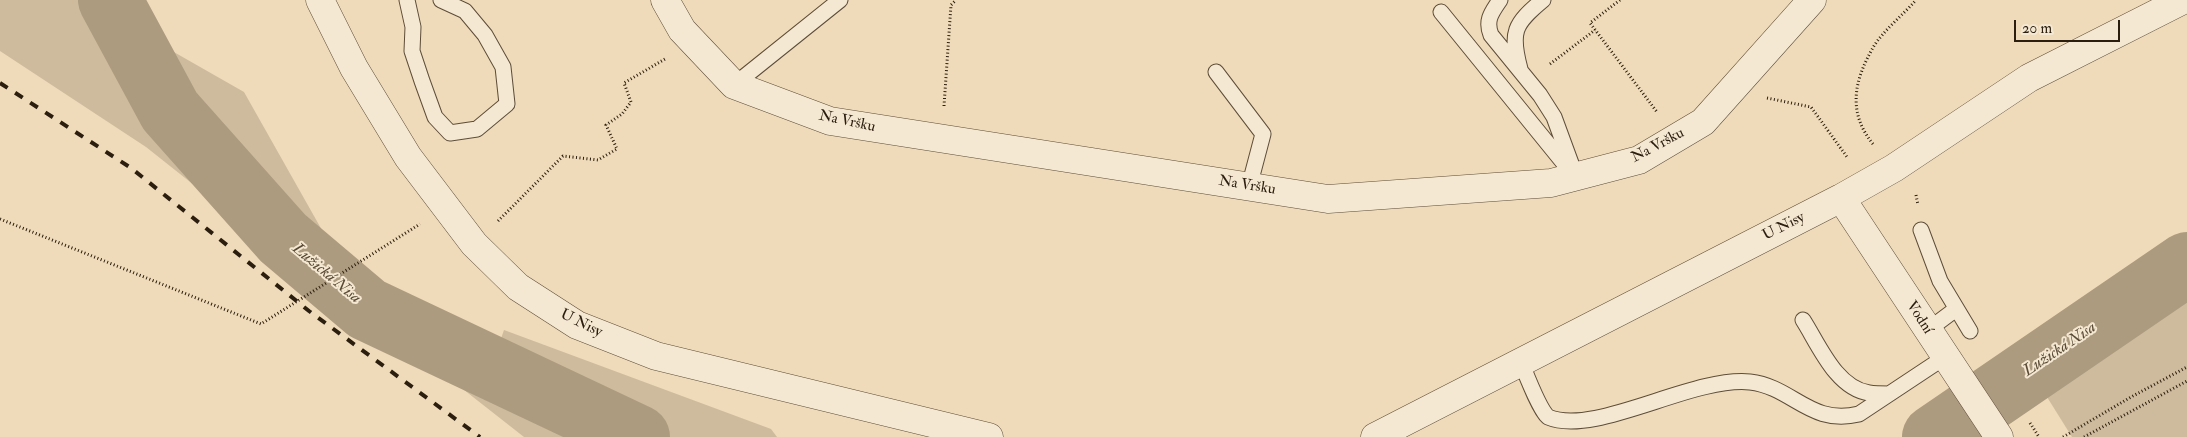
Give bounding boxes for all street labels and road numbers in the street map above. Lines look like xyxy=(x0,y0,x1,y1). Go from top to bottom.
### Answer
street label: Na Vršku xyxy=(817,107,877,137)
street label: Na Vršku xyxy=(1628,125,1688,167)
street label: Na Vršku xyxy=(1217,173,1277,199)
street label: U Nisy xyxy=(1760,209,1808,245)
street label: Vodní xyxy=(1902,298,1936,338)
street label: U Nisy xyxy=(557,306,605,342)

